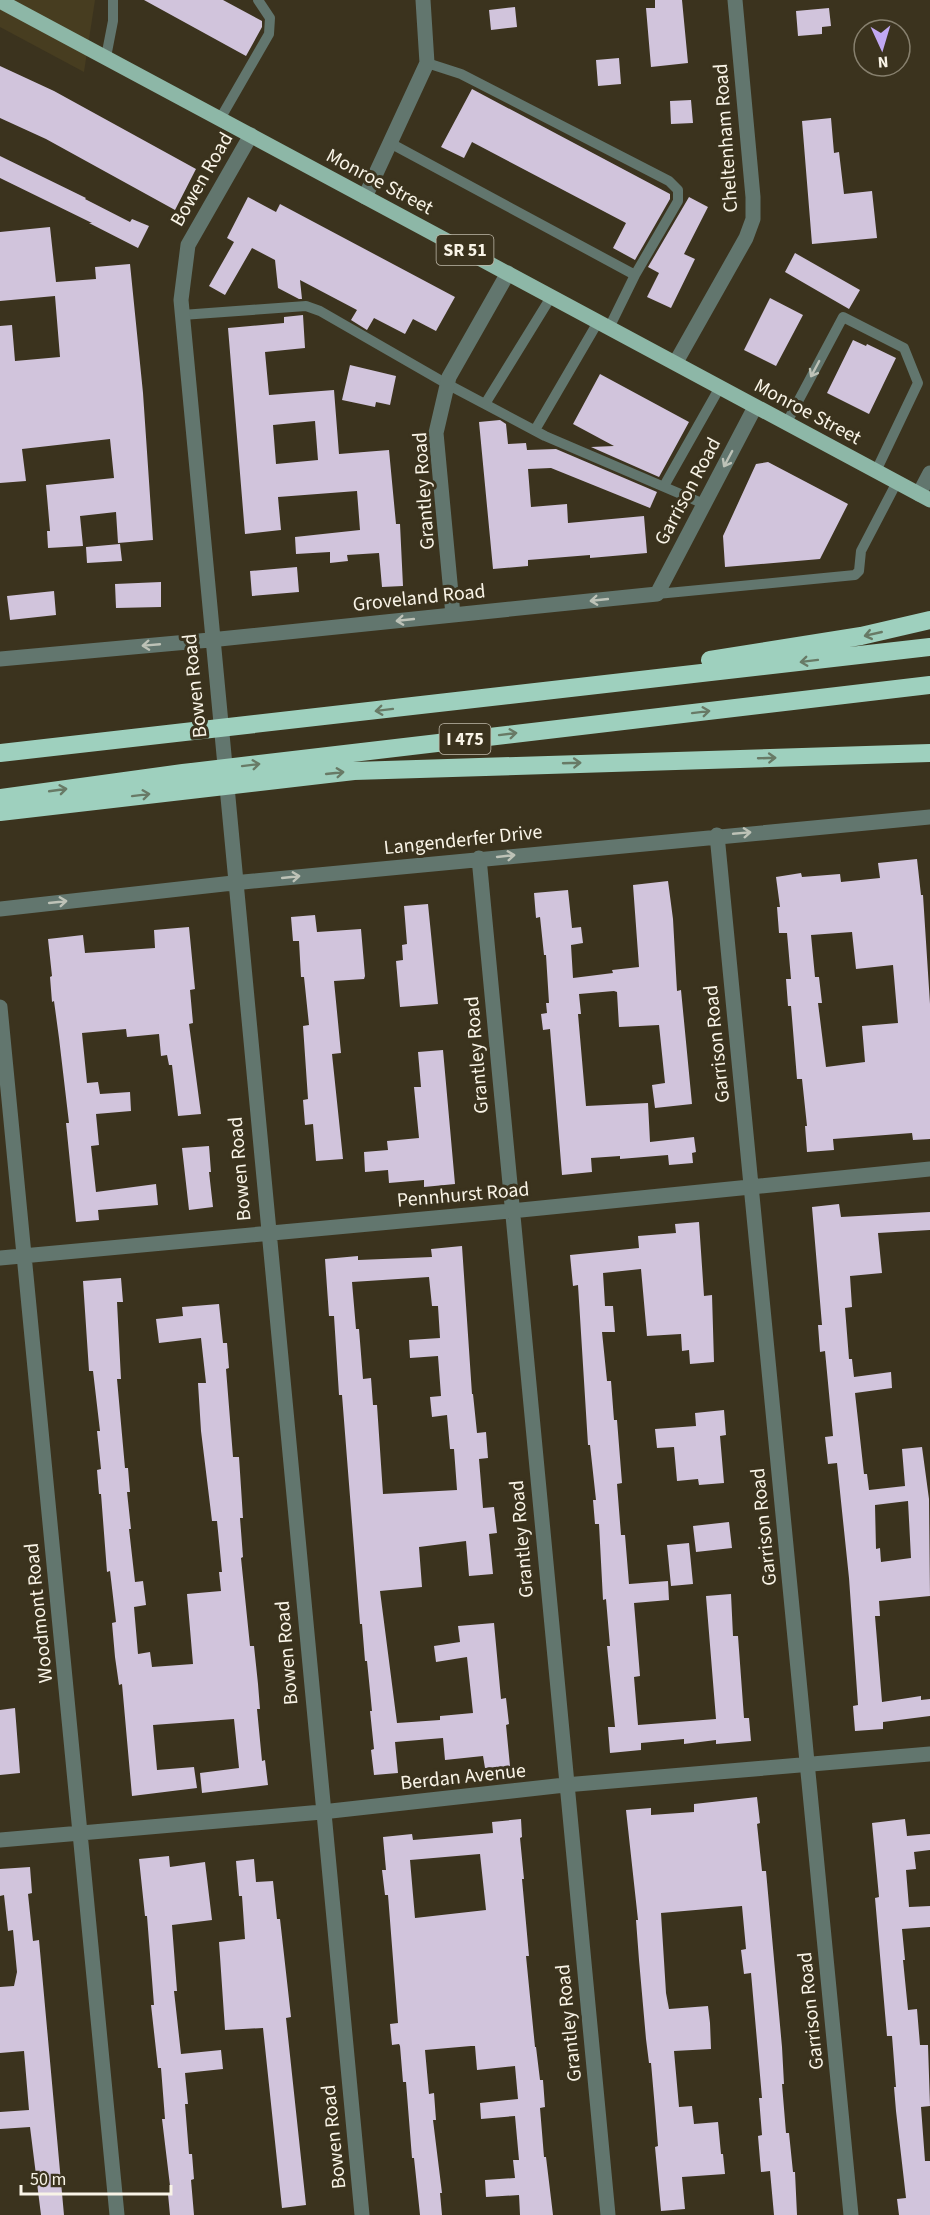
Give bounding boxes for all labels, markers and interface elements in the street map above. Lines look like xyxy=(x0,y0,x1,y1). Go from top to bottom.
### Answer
north arrow xyxy=(852,18,912,78)
text: N xyxy=(877,51,889,73)
street label: Cheltenham Road xyxy=(707,63,745,213)
street label: Bowen Road xyxy=(164,127,240,232)
street label: Monroe Street xyxy=(321,142,438,222)
road number: SR 51 xyxy=(436,235,494,265)
one-way arrow xyxy=(809,359,820,377)
street label: Monroe Street xyxy=(749,372,866,452)
street label: Grantley Road xyxy=(406,431,442,551)
street label: Garrison Road xyxy=(648,433,728,550)
one-way arrow xyxy=(722,450,734,467)
street label: Groveland Road xyxy=(351,577,487,619)
one-way arrow xyxy=(589,595,609,606)
one-way arrow xyxy=(395,615,415,626)
one-way arrow xyxy=(864,628,883,640)
street label: Bowen Road xyxy=(176,632,214,739)
one-way arrow xyxy=(142,640,162,651)
one-way arrow xyxy=(800,656,820,667)
one-way arrow xyxy=(374,704,394,715)
one-way arrow xyxy=(691,707,711,718)
road number: I 475 xyxy=(440,724,490,754)
one-way arrow xyxy=(497,729,517,740)
one-way arrow xyxy=(756,752,776,763)
one-way arrow xyxy=(561,757,581,769)
one-way arrow xyxy=(241,759,261,770)
one-way arrow xyxy=(325,767,345,778)
one-way arrow xyxy=(48,785,67,796)
one-way arrow xyxy=(131,789,151,800)
street label: Langenderfer Drive xyxy=(382,818,544,862)
one-way arrow xyxy=(732,827,752,838)
one-way arrow xyxy=(496,850,516,861)
one-way arrow xyxy=(281,871,301,882)
one-way arrow xyxy=(48,897,68,908)
street label: Garrison Road xyxy=(697,984,737,1104)
street label: Grantley Road xyxy=(458,995,496,1115)
street label: Bowen Road xyxy=(221,1116,259,1222)
street label: Pennhurst Road xyxy=(396,1175,531,1215)
street label: Garrison Road xyxy=(744,1467,784,1587)
street label: Grantley Road xyxy=(503,1479,541,1599)
street label: Woodmont Road xyxy=(18,1542,60,1684)
street label: Bowen Road xyxy=(268,1600,306,1706)
street label: Berdan Avenue xyxy=(399,1756,527,1798)
street label: Garrison Road xyxy=(791,1951,831,2071)
street label: Grantley Road xyxy=(549,1963,589,2083)
street label: Bowen Road xyxy=(315,2083,353,2190)
scale bar xyxy=(21,2158,171,2196)
text: 50 m xyxy=(30,2167,66,2192)

